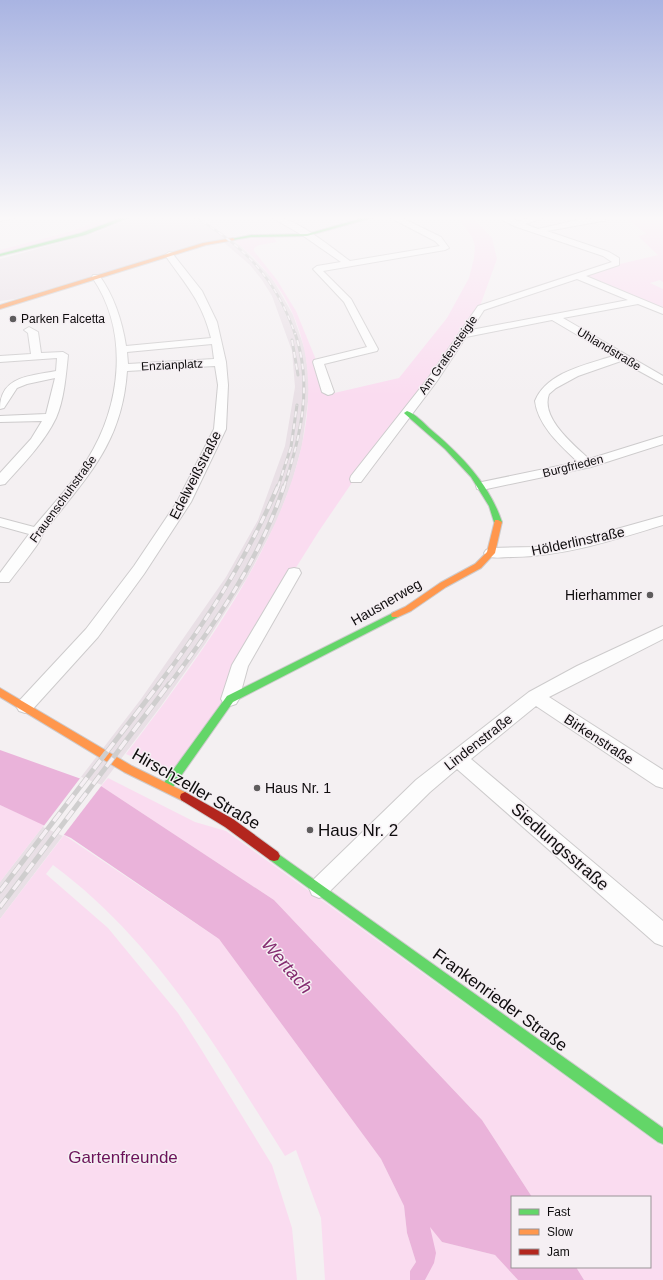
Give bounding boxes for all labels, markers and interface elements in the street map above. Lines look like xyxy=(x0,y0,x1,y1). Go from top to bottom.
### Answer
place label: Parken Falcetta xyxy=(21,312,105,326)
street label: Am Grafensteigle xyxy=(416,313,481,397)
marker: Parken Falcetta xyxy=(8,314,18,324)
street label: Uhlandstraße xyxy=(575,324,644,374)
street label: Enzianplatz xyxy=(141,356,203,374)
street label: Edelweißstraße xyxy=(166,428,224,522)
street label: Burgfrieden xyxy=(541,452,605,480)
street label: Frauenschuhstraße xyxy=(27,453,99,545)
street label: Hölderlinstraße xyxy=(530,523,626,559)
street label: Hausnerweg xyxy=(348,575,424,629)
place label: Hierhammer xyxy=(565,587,642,603)
marker: Hierhammer xyxy=(645,590,655,600)
street label: Lindenstraße xyxy=(441,710,515,773)
street label: Birkenstraße xyxy=(561,711,637,767)
street label: Hirschzeller Straße xyxy=(129,745,263,833)
place label: Haus Nr. 1 xyxy=(265,780,331,796)
marker: Haus Nr. 1 xyxy=(252,783,262,793)
street label: Siedlungsstraße xyxy=(507,800,613,894)
place label: Haus Nr. 2 xyxy=(318,821,398,840)
marker: Haus Nr. 2 xyxy=(305,825,315,835)
water label: Wertach xyxy=(258,934,316,998)
street label: Frankenrieder Straße xyxy=(429,945,571,1055)
park label: Gartenfreunde xyxy=(68,1148,178,1167)
legend xyxy=(511,1196,651,1268)
text: Fast xyxy=(547,1205,571,1219)
text: Slow xyxy=(547,1225,573,1239)
text: Jam xyxy=(547,1245,570,1259)

